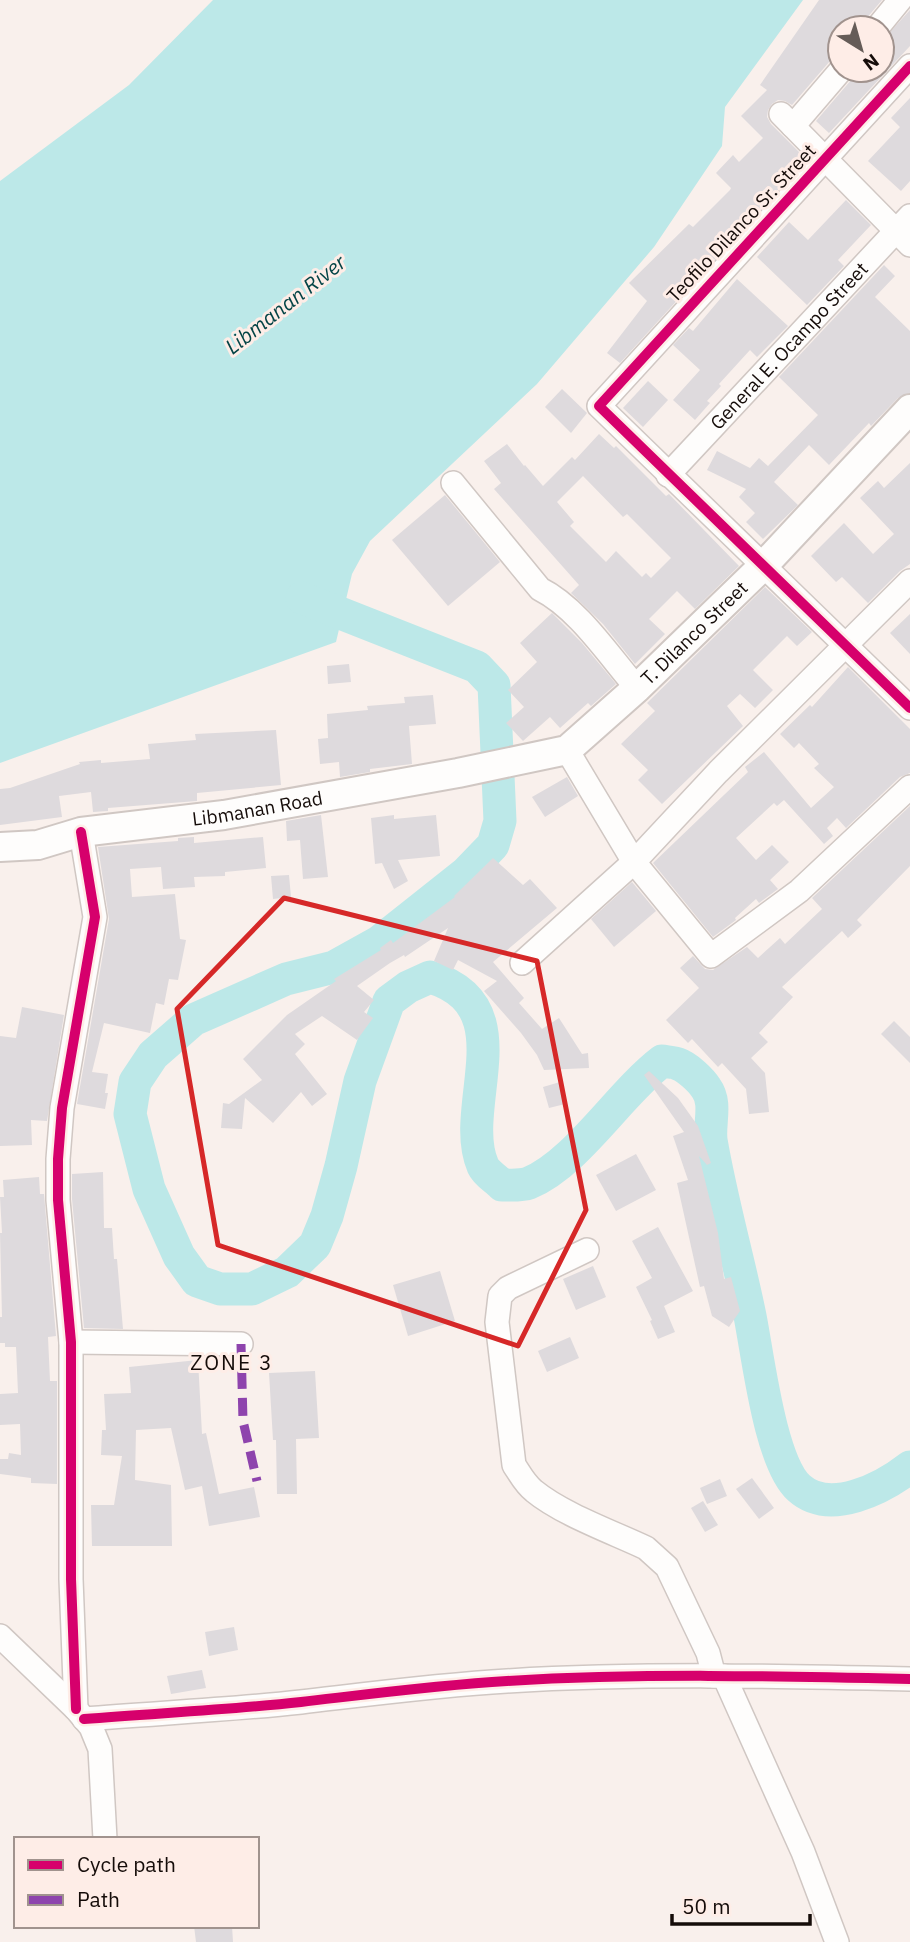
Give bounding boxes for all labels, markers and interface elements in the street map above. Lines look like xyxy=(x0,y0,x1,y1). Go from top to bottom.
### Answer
north arrow xyxy=(826,14,896,84)
text: N xyxy=(859,49,884,76)
street label: Teofilo Dilanco Sr. Street xyxy=(661,139,821,307)
water label: Libmanan River xyxy=(219,247,352,360)
street label: General E. Ocampo Street xyxy=(705,257,873,434)
street label: T. Dilanco Street xyxy=(636,576,752,690)
street label: Libmanan Road xyxy=(191,786,325,831)
district label: ZONE 3 xyxy=(190,1348,274,1376)
legend xyxy=(14,1837,259,1928)
text: Cycle path xyxy=(77,1850,176,1878)
scale bar xyxy=(672,1882,810,1926)
text: Path xyxy=(77,1885,120,1913)
text: 50 m xyxy=(682,1892,731,1920)

